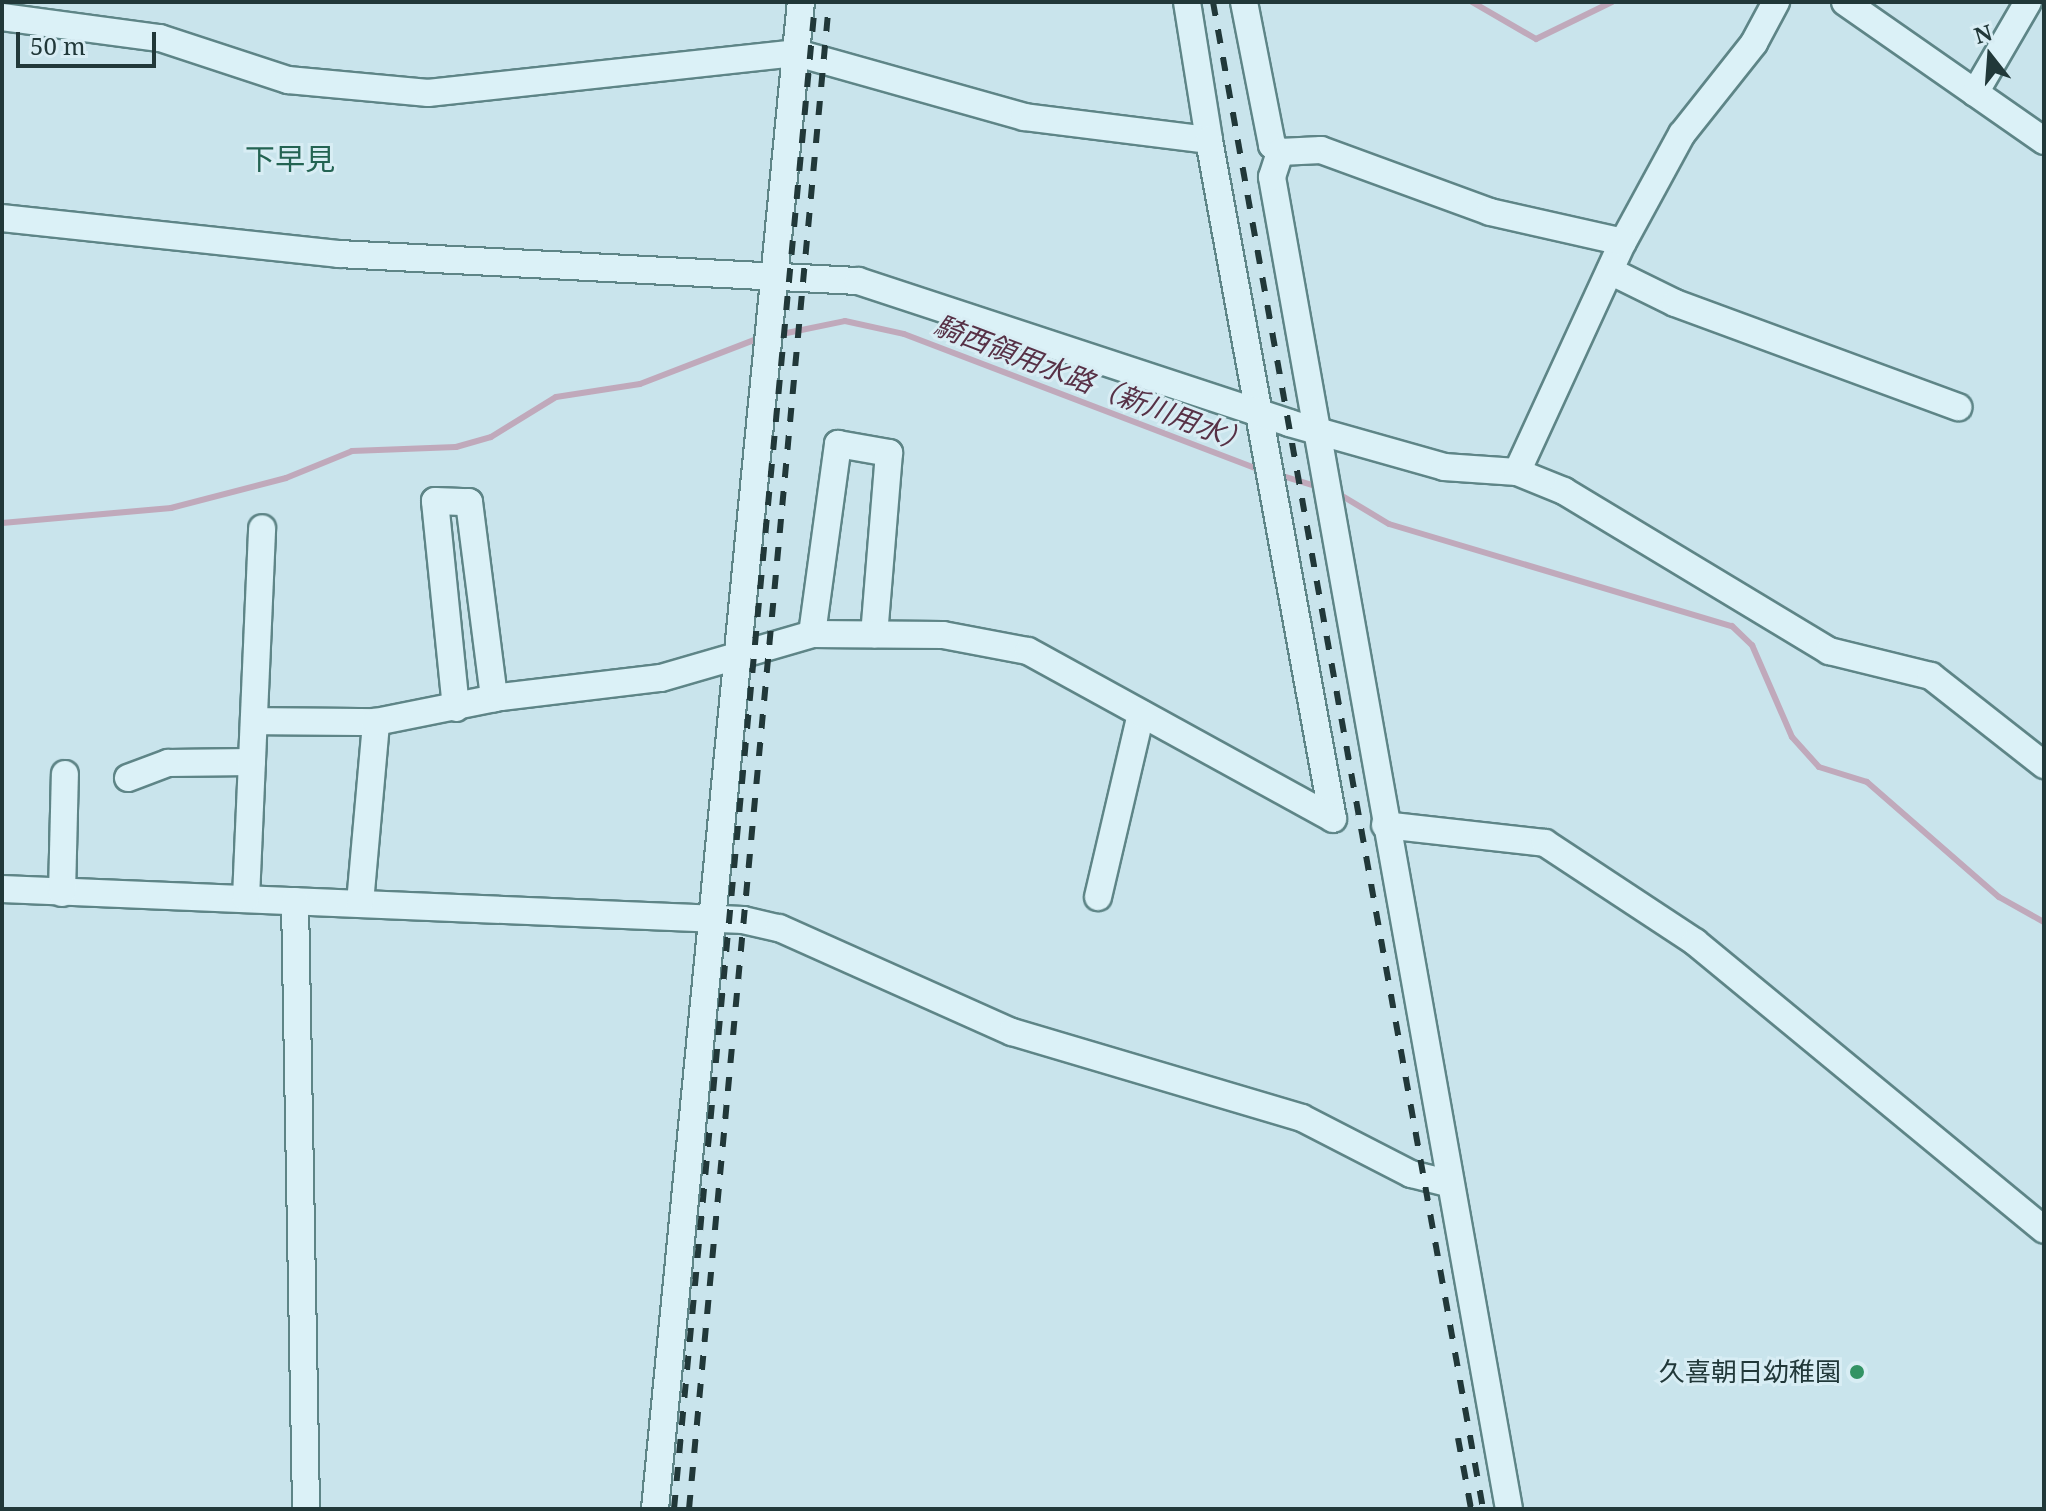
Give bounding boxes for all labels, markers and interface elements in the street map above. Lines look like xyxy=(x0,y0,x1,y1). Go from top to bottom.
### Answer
scale bar xyxy=(20,16,160,66)
north arrow xyxy=(1950,16,2030,96)
text: N xyxy=(1970,16,1996,50)
text: 50 m xyxy=(30,29,86,62)
district label: 下早見 xyxy=(245,141,335,177)
water label: 騎西領用水路（新川用水） xyxy=(930,307,1256,459)
place label: 久喜朝日幼稚園 xyxy=(1659,1356,1841,1388)
marker: 久喜朝日幼稚園 xyxy=(1848,1363,1866,1381)

